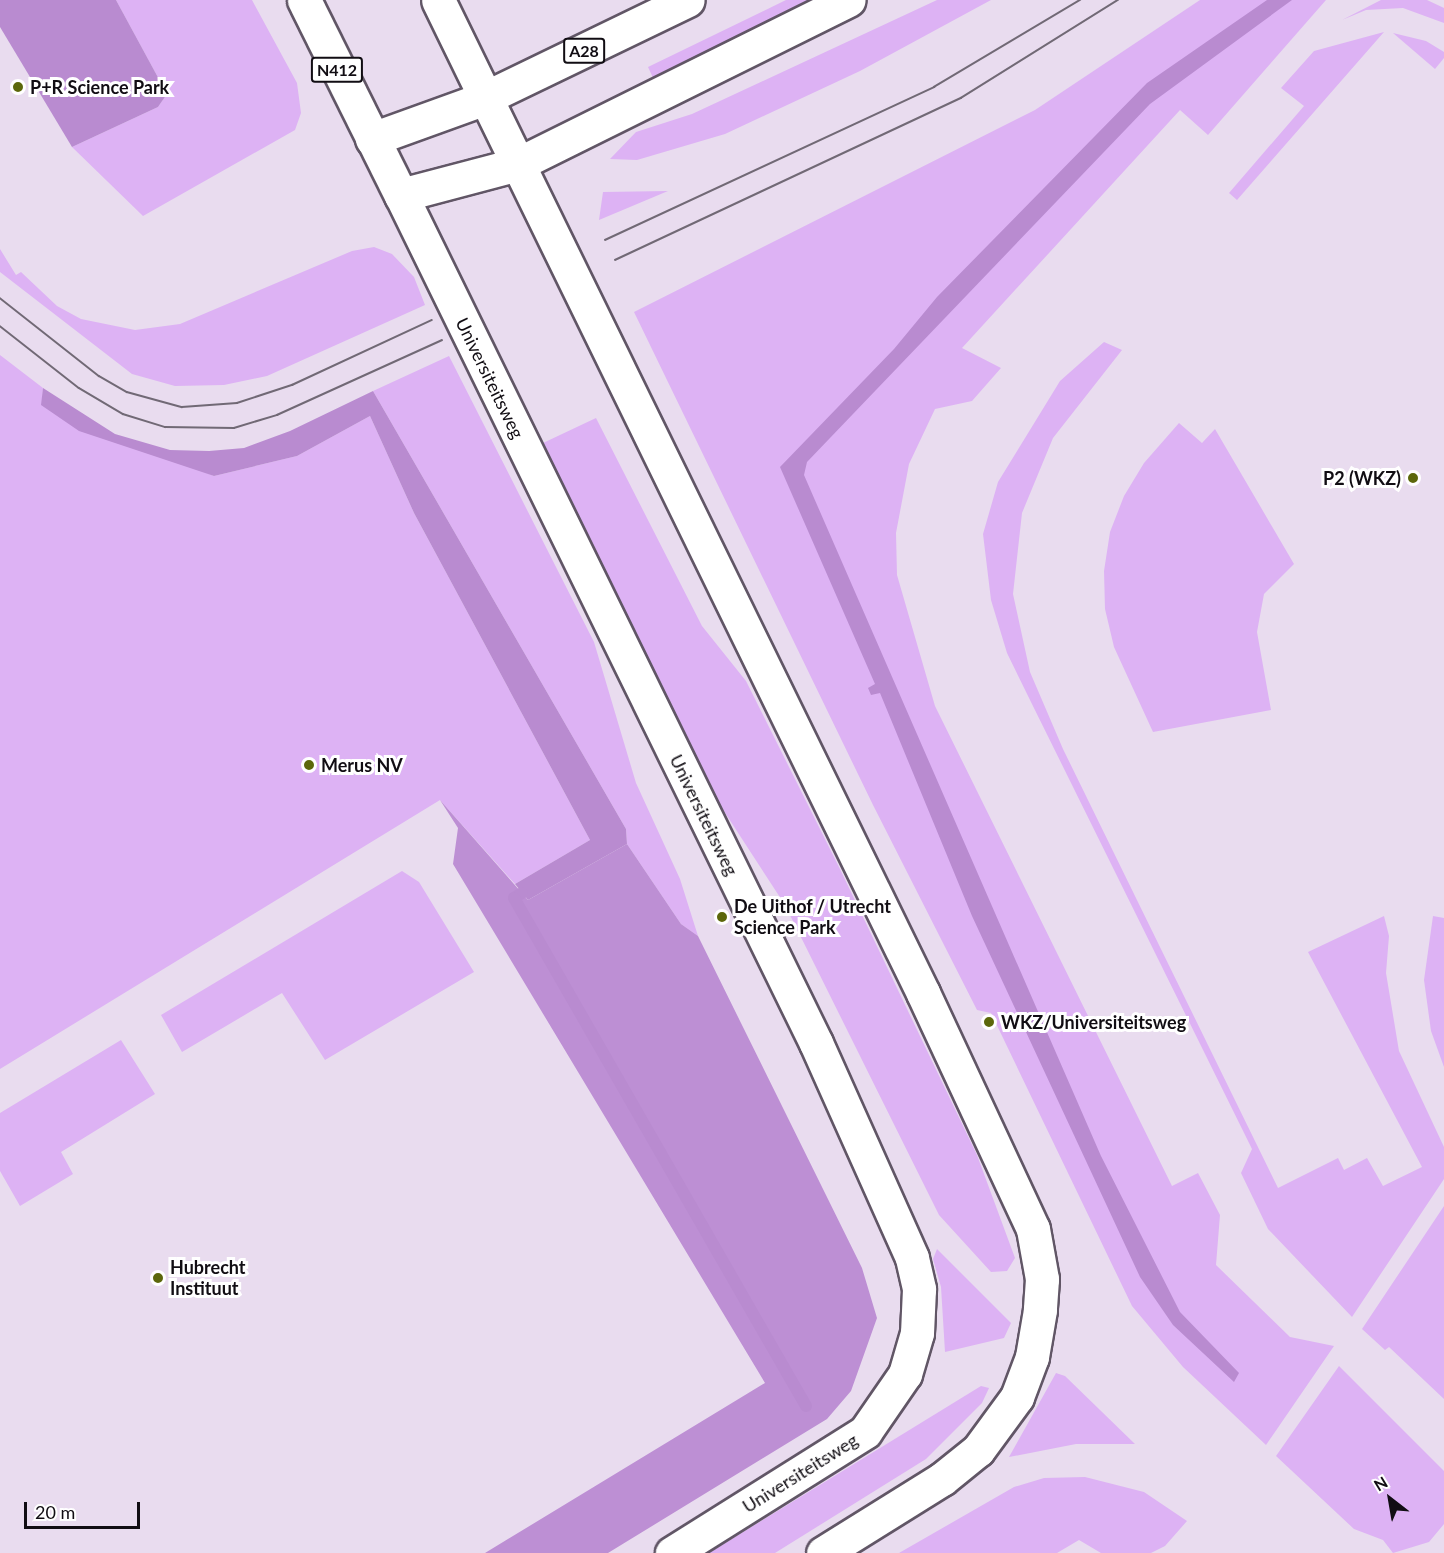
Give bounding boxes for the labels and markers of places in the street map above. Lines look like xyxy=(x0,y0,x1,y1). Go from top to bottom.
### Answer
place label: P+R Science Park xyxy=(30,76,169,98)
marker: P+R Science Park xyxy=(11,80,25,94)
place label: P2 (WKZ) xyxy=(1323,467,1401,489)
marker: P2 (WKZ) xyxy=(1406,471,1420,485)
place label: Merus NV xyxy=(321,754,403,776)
marker: Merus NV xyxy=(302,758,316,772)
place label: De Uithof / Utrecht Science Park xyxy=(734,896,891,938)
marker: De Uithof / Utrecht Science Park xyxy=(715,910,729,924)
place label: WKZ/Universiteitsweg xyxy=(1001,1011,1186,1033)
marker: WKZ/Universiteitsweg xyxy=(982,1015,996,1029)
place label: Hubrecht Instituut xyxy=(170,1257,246,1300)
marker: Hubrecht Instituut xyxy=(151,1271,165,1285)

